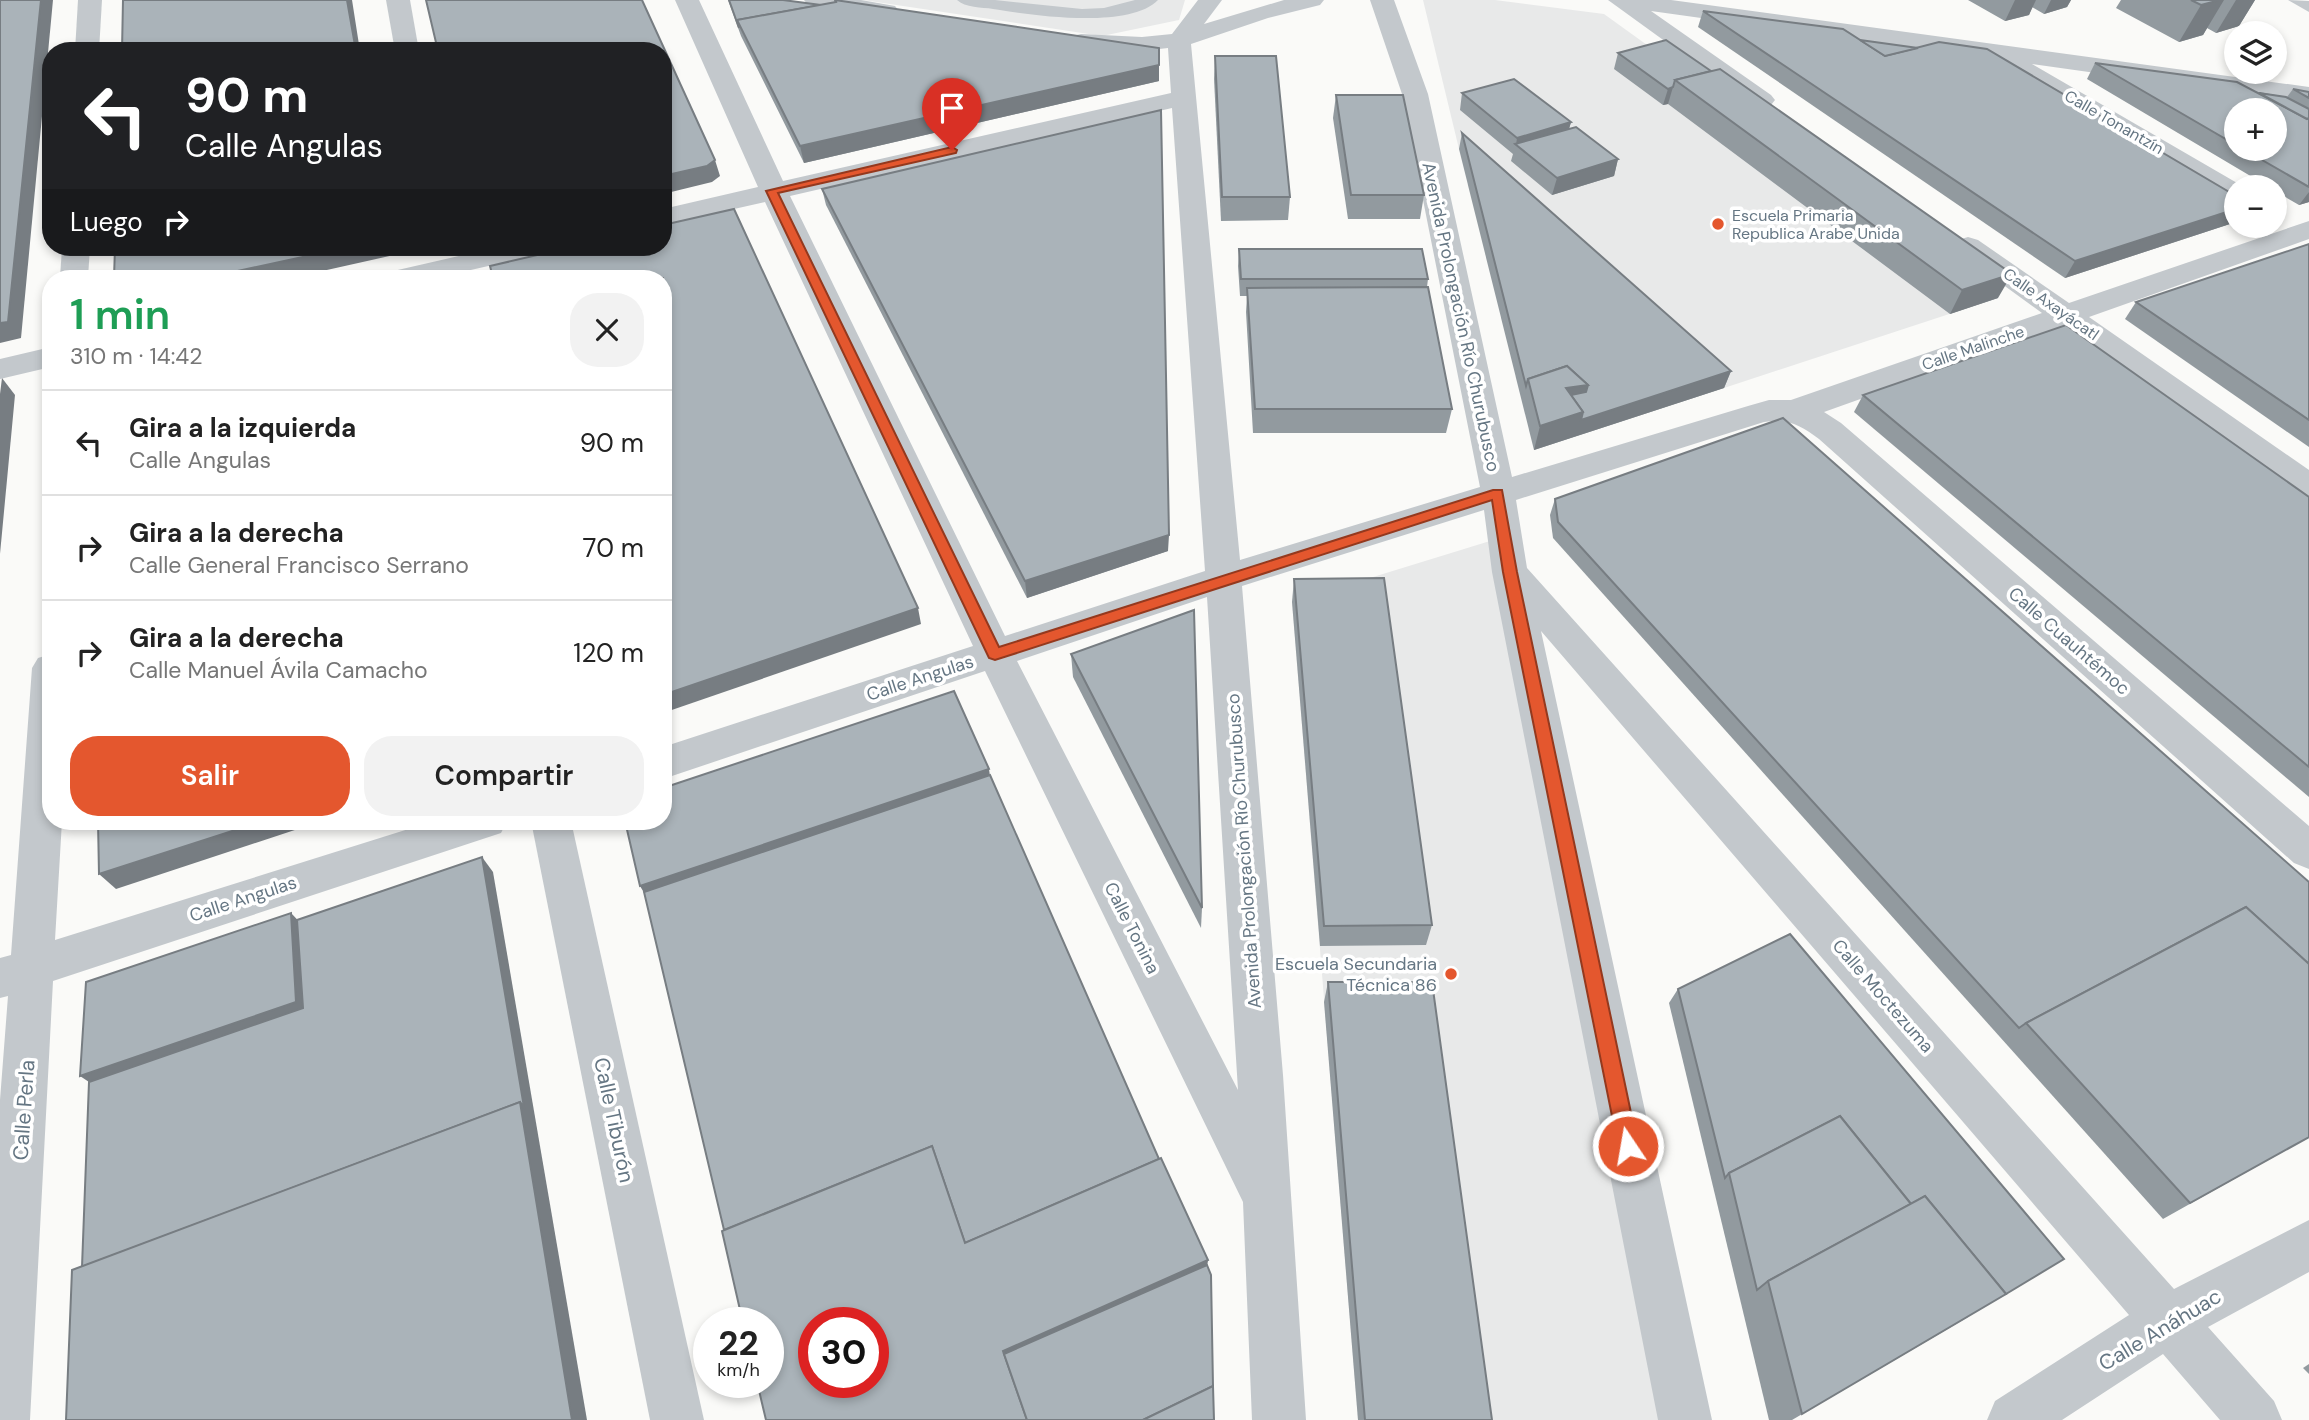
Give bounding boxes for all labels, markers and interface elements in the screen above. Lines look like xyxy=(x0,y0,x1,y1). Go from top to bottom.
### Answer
map controls xyxy=(2224,21,2287,238)
button: layers xyxy=(2224,21,2287,84)
text: 90 m xyxy=(185,63,308,127)
icon: left xyxy=(70,70,161,161)
pin xyxy=(922,78,982,150)
street label: Calle Tonantzín xyxy=(2061,85,2167,159)
icon: arrive xyxy=(933,89,971,127)
button: + xyxy=(2224,98,2287,161)
text: Calle Angulas xyxy=(185,125,383,167)
street label: Avenida Prolongación Río Churubusco xyxy=(1416,160,1506,474)
button: − xyxy=(2224,175,2287,238)
icon: right xyxy=(157,203,195,241)
text: Luego xyxy=(70,205,143,239)
place label: Escuela Primaria Republica Arabe Unida xyxy=(1732,205,1900,244)
marker: Escuela Primaria Republica Arabe Unida xyxy=(1710,216,1726,232)
street label: Calle Axayácatl xyxy=(1999,263,2103,345)
text: 1 min xyxy=(70,287,170,342)
button: close xyxy=(570,293,644,367)
street label: Calle Malinche xyxy=(1919,321,2027,375)
text: 310 m · 14:42 xyxy=(70,341,203,371)
text: Gira a la izquierda xyxy=(129,411,356,445)
icon: left xyxy=(70,424,108,462)
text: 90 m xyxy=(580,426,644,460)
text: Calle Angulas xyxy=(129,445,271,475)
text: Gira a la derecha xyxy=(129,516,344,550)
icon: right xyxy=(70,529,108,567)
text: 70 m xyxy=(583,531,644,565)
text: Calle General Francisco Serrano xyxy=(129,550,469,580)
street label: Calle Cuauhtémoc xyxy=(2003,582,2135,700)
text: Gira a la derecha xyxy=(129,621,344,655)
icon: right xyxy=(70,634,108,672)
text: 120 m xyxy=(573,636,644,670)
street label: Calle Angulas xyxy=(863,649,977,707)
text: Calle Manuel Ávila Camacho xyxy=(129,655,428,685)
street label: Avenida Prolongación Río Churubusco xyxy=(1221,693,1267,1009)
button: Salir xyxy=(70,736,350,816)
button: Compartir xyxy=(364,736,644,816)
street label: Calle Angulas xyxy=(186,870,300,928)
street label: Calle Tonina xyxy=(1099,878,1165,978)
street label: Calle Moctezuma xyxy=(1827,934,1939,1058)
place label: Escuela Secundaria Técnica 86 xyxy=(1275,952,1437,997)
marker: Escuela Secundaria Técnica 86 xyxy=(1443,966,1459,982)
street label: Calle Tiburón xyxy=(587,1055,641,1185)
street label: Calle Perla xyxy=(7,1059,41,1161)
position arrow xyxy=(1591,1109,1665,1183)
street label: Calle Anáhuac xyxy=(2094,1282,2226,1378)
speed limit sign: 30 xyxy=(798,1307,889,1398)
text: 22 xyxy=(718,1320,759,1366)
text: km/h xyxy=(717,1358,760,1382)

